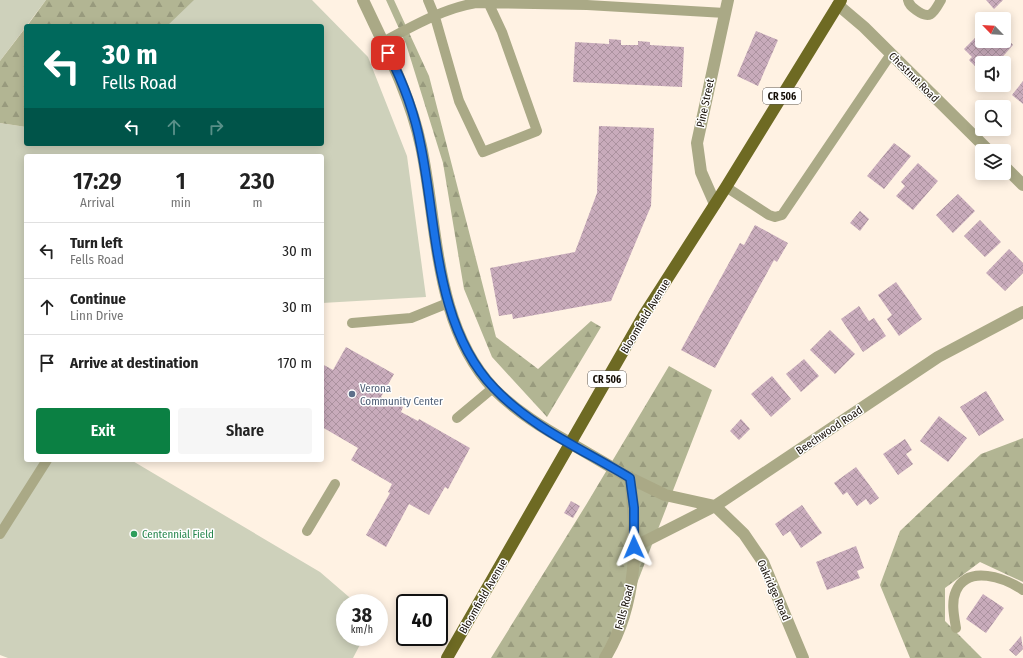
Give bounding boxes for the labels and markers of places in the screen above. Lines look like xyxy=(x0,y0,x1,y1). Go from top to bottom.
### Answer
pin xyxy=(371,36,405,70)
place label: Verona Community Center xyxy=(360,382,443,408)
marker: Verona Community Center xyxy=(347,389,357,399)
place label: Centennial Field xyxy=(142,528,214,541)
marker: Centennial Field xyxy=(129,529,139,539)

